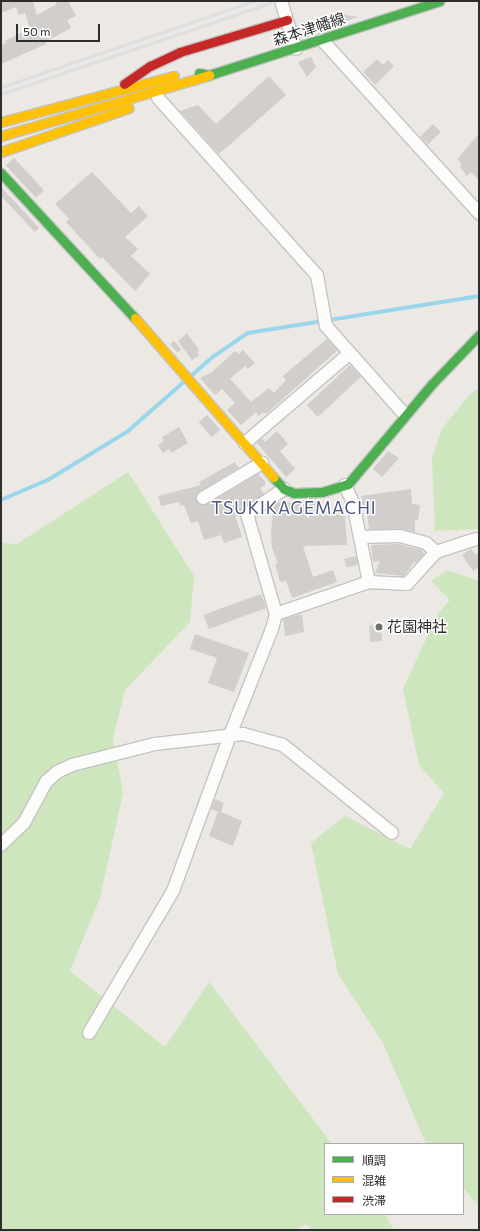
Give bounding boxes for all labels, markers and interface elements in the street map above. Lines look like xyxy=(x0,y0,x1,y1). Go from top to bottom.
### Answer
street label: 森本津幡線 xyxy=(271,9,347,49)
scale bar xyxy=(18,16,102,42)
text: 50 m xyxy=(23,24,51,38)
district label: TSUKIKAGEMACHI xyxy=(211,498,377,518)
place label: 花園神社 xyxy=(387,618,447,636)
marker: 花園神社 xyxy=(374,622,384,632)
legend xyxy=(324,1143,464,1215)
text: 順調 xyxy=(362,1153,386,1167)
text: 混雑 xyxy=(362,1173,386,1187)
text: 渋滞 xyxy=(362,1193,386,1207)

